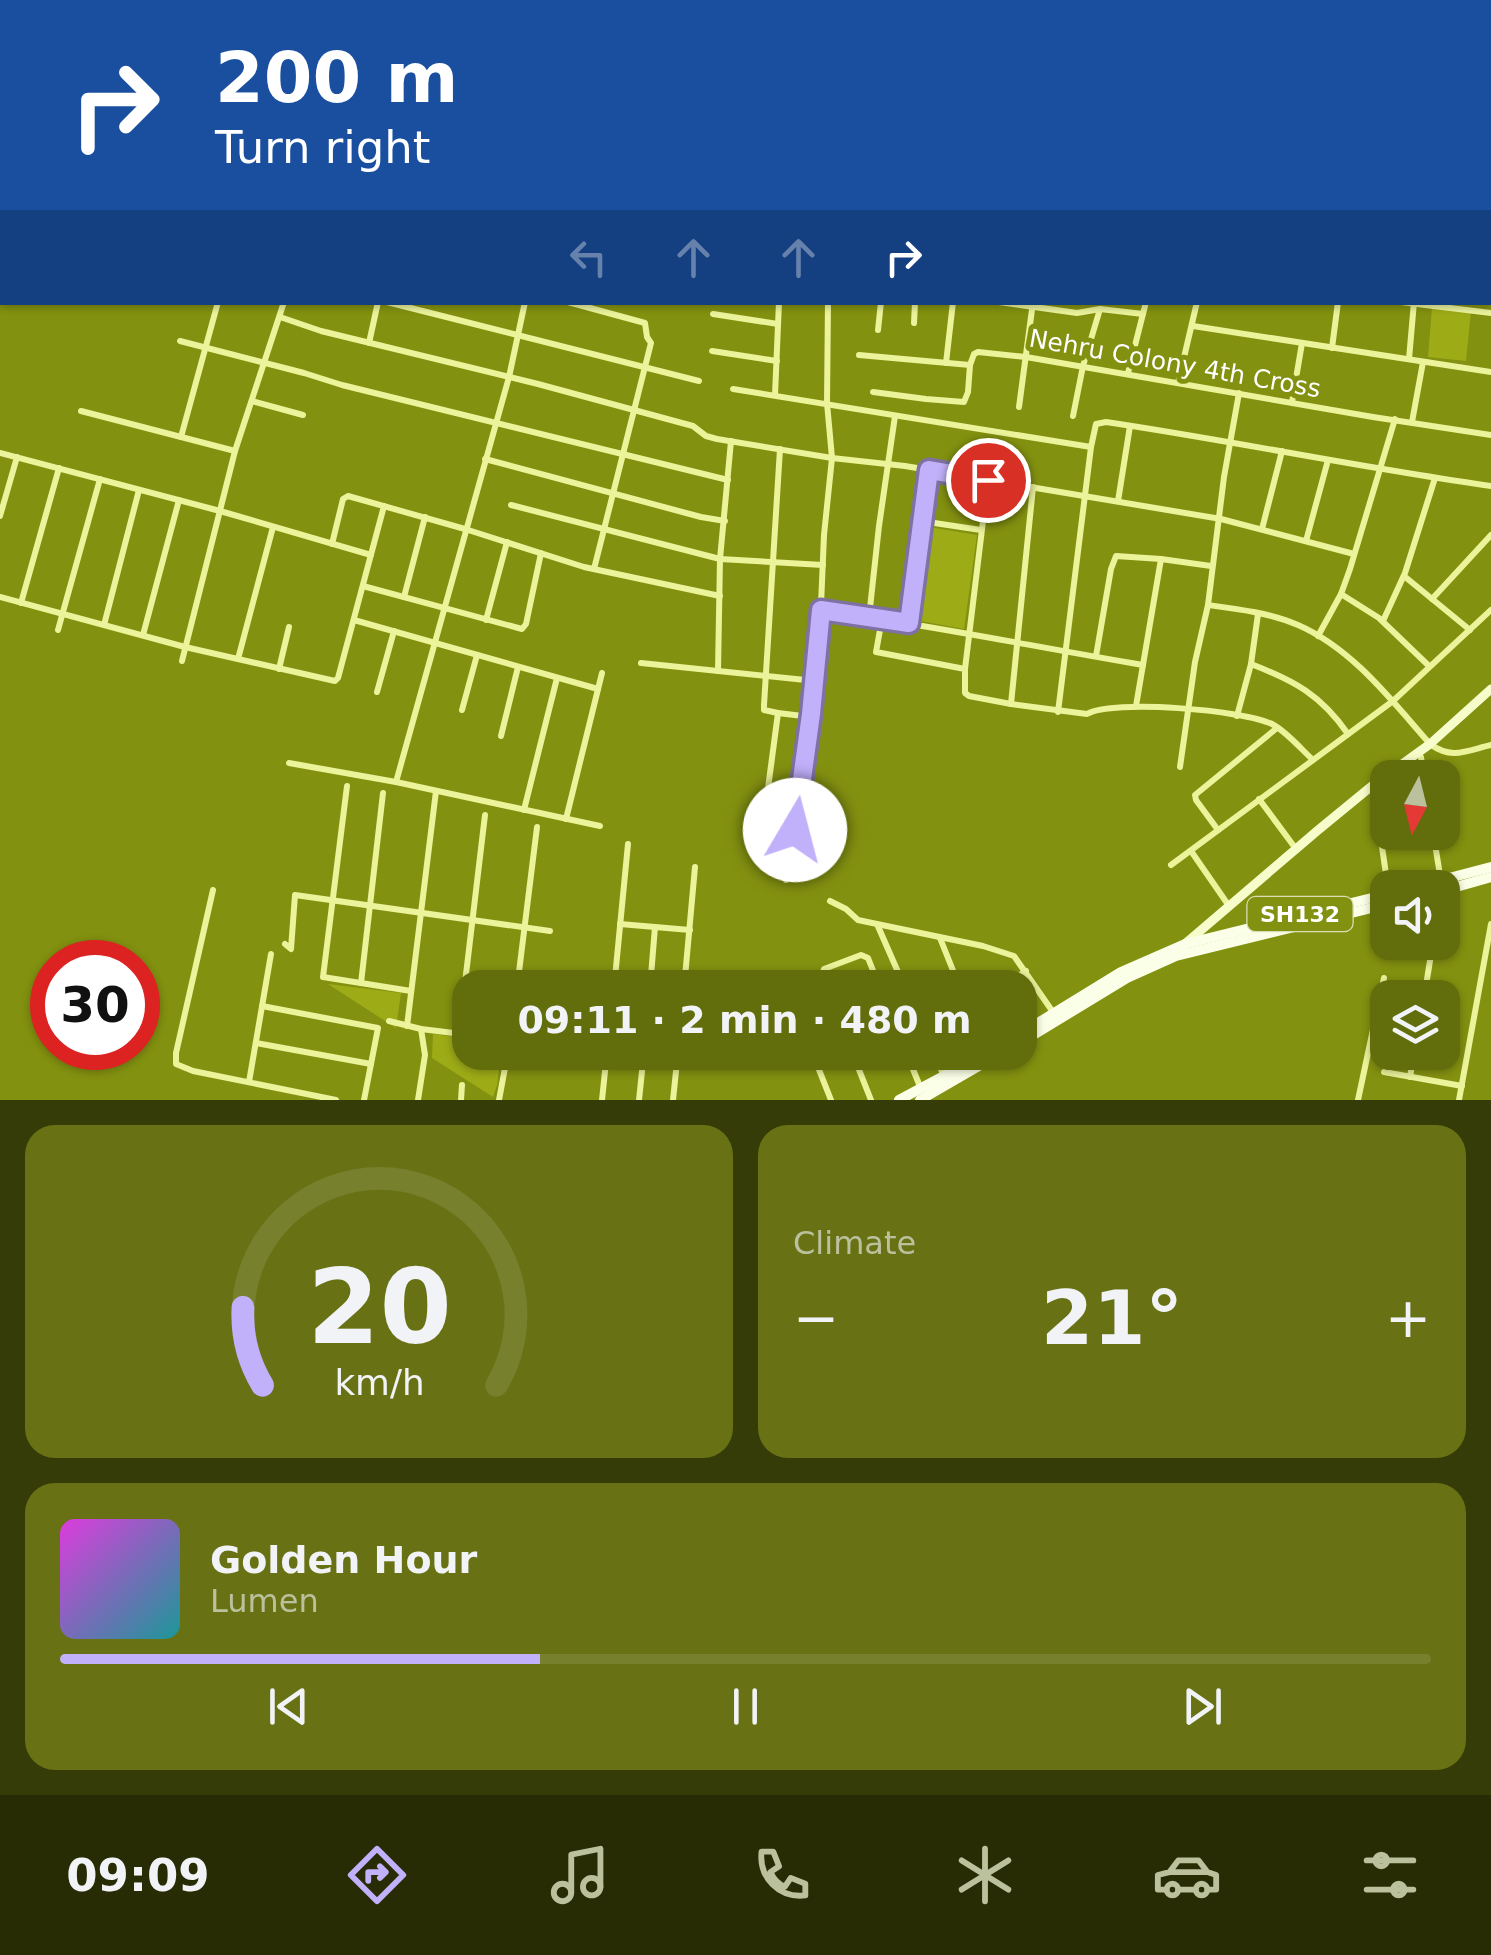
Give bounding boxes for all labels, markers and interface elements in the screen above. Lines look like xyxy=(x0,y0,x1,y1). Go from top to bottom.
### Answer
text: 200 m xyxy=(215,37,458,119)
icon: right xyxy=(50,40,180,170)
text: Turn right xyxy=(215,121,430,174)
icon: left xyxy=(561,230,616,285)
icon: ahead xyxy=(666,230,721,285)
icon: ahead xyxy=(771,230,826,285)
icon: right xyxy=(876,230,931,285)
street label: Nehru Colony 4th Cross xyxy=(1027,324,1323,403)
pin xyxy=(946,438,1031,523)
icon: arrive xyxy=(961,453,1016,508)
north arrow xyxy=(1370,760,1460,850)
map controls xyxy=(1370,760,1460,1070)
position arrow xyxy=(743,778,847,882)
button: sound xyxy=(1370,870,1460,960)
road number: SH132 xyxy=(1248,897,1352,931)
speed limit sign: 30 xyxy=(30,940,160,1070)
button: layers xyxy=(1370,980,1460,1070)
text: 09:11 · 2 min · 480 m xyxy=(517,998,972,1042)
text: Climate xyxy=(793,1224,916,1262)
text: 20 xyxy=(307,1246,451,1368)
text: 21° xyxy=(1041,1274,1183,1362)
text: − xyxy=(793,1286,839,1350)
text: + xyxy=(1385,1286,1431,1350)
text: km/h xyxy=(334,1362,424,1403)
text: Golden Hour xyxy=(210,1538,477,1582)
text: Lumen xyxy=(210,1582,319,1620)
icon: previous xyxy=(261,1679,316,1734)
icon: pause xyxy=(718,1679,773,1734)
icon: next xyxy=(1175,1679,1230,1734)
icon: directions xyxy=(342,1840,412,1910)
icon: music xyxy=(545,1840,615,1910)
icon: phone xyxy=(747,1840,817,1910)
icon: climate xyxy=(950,1840,1020,1910)
icon: car xyxy=(1152,1840,1222,1910)
icon: filters xyxy=(1355,1840,1425,1910)
text: 09:09 xyxy=(66,1849,210,1902)

